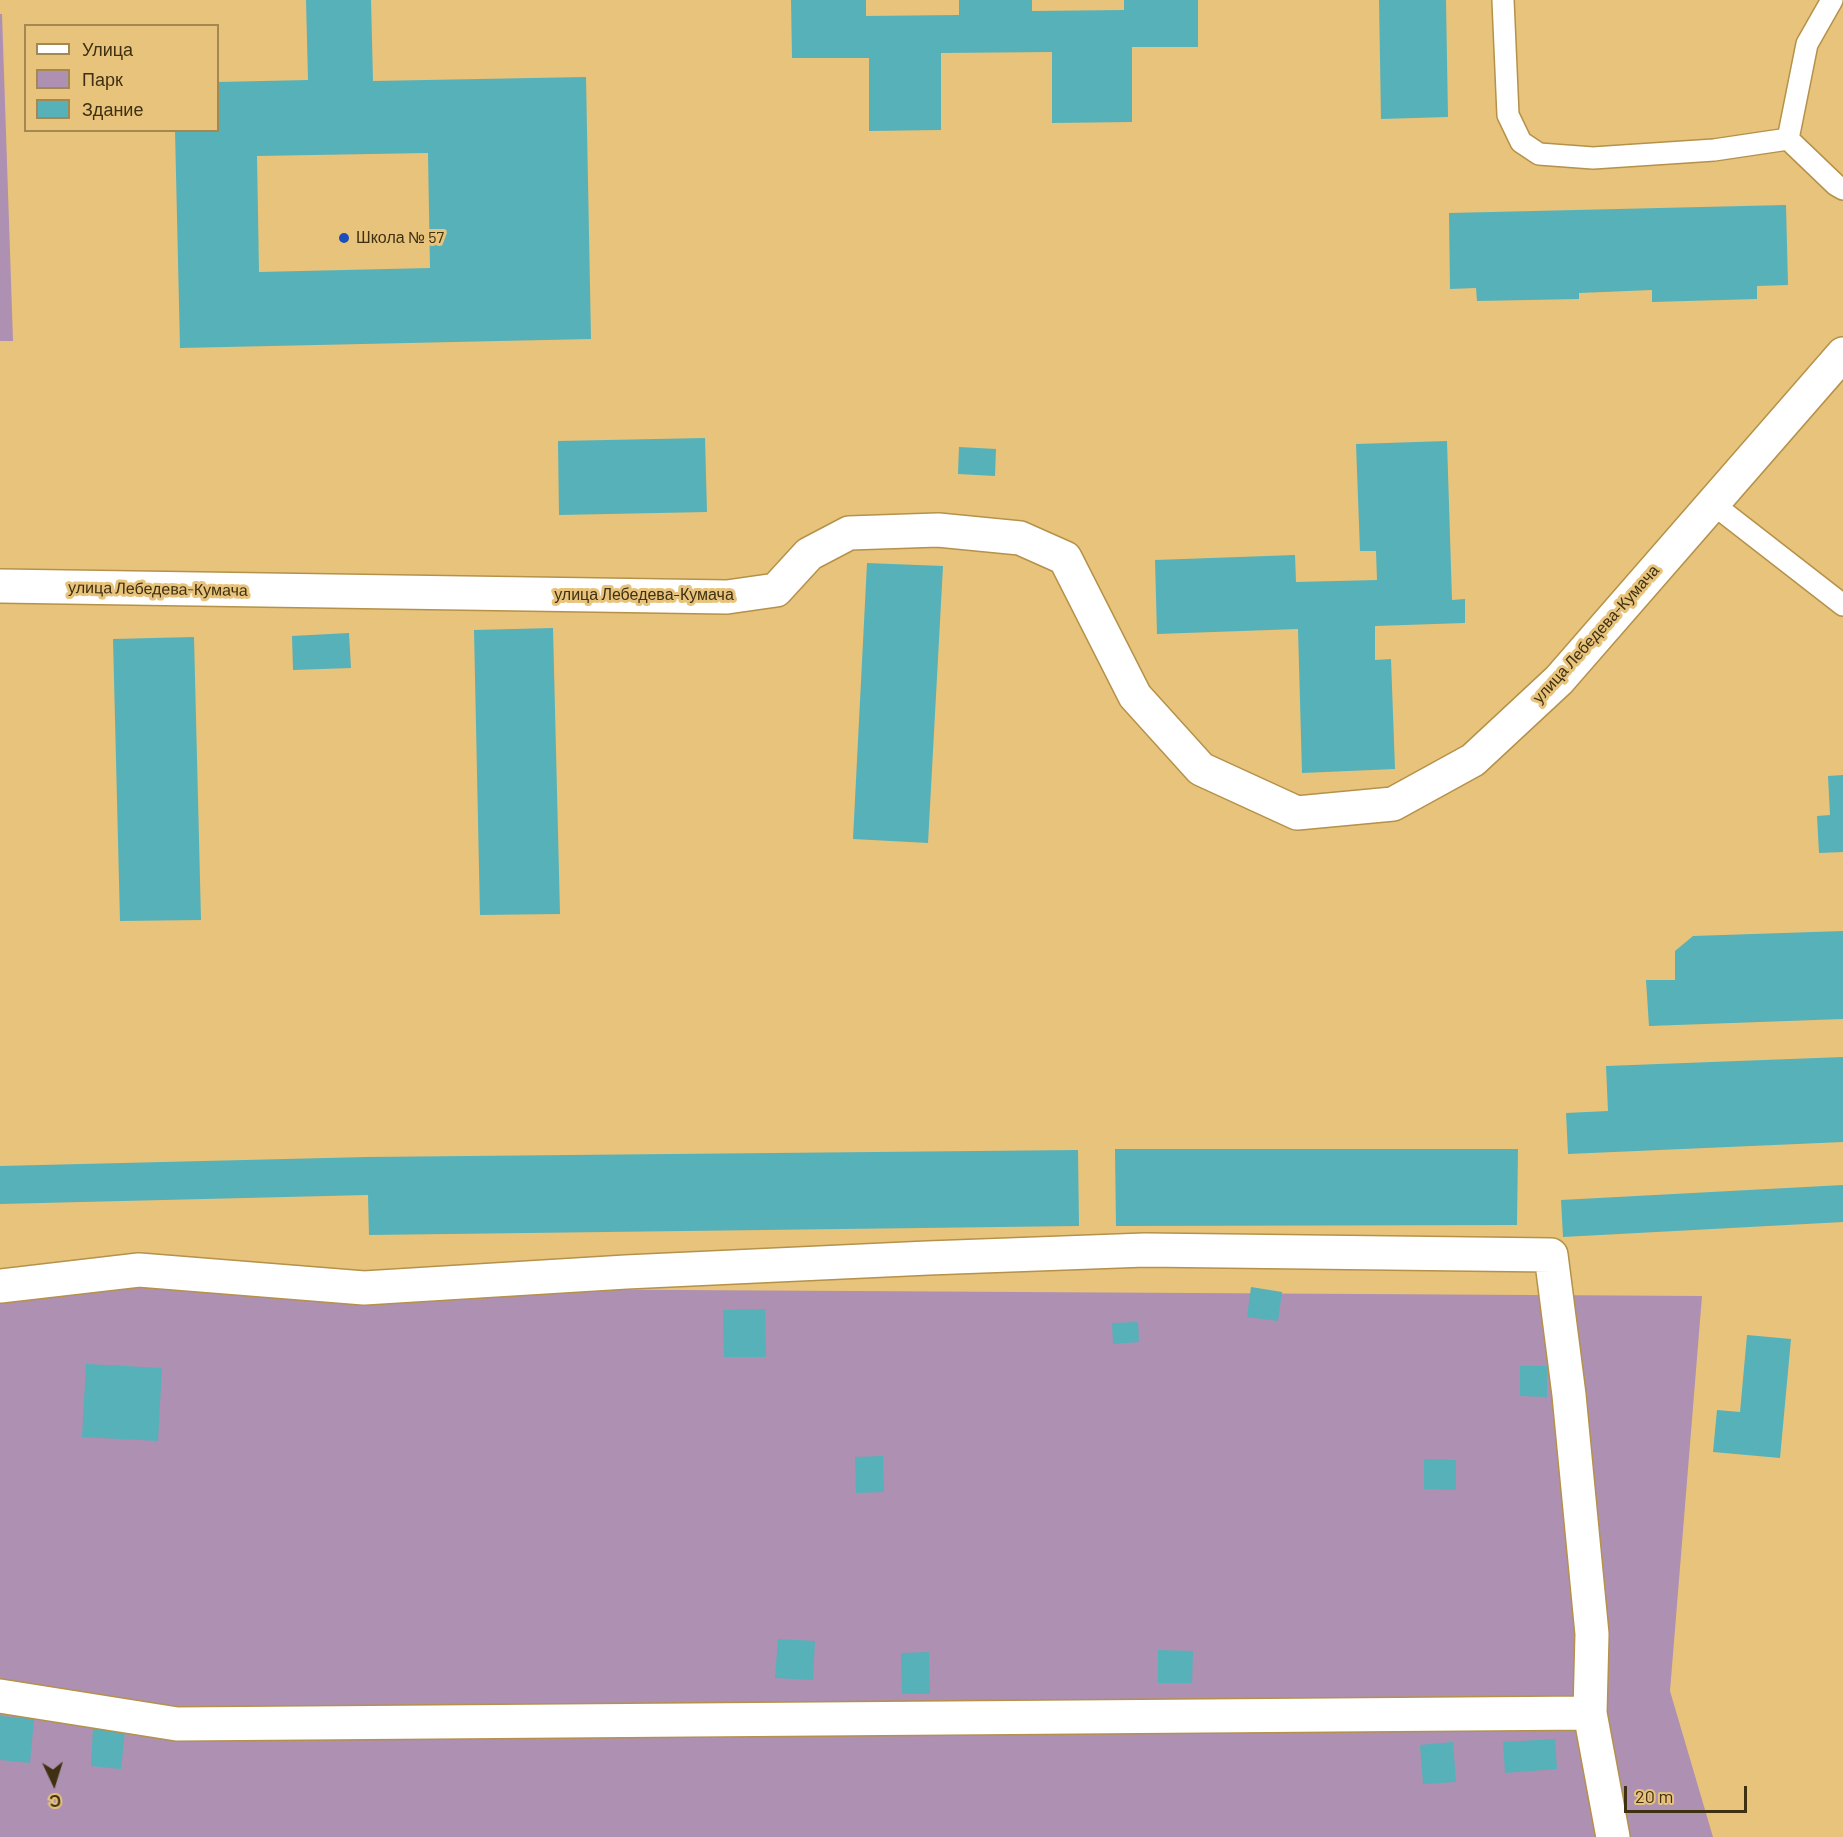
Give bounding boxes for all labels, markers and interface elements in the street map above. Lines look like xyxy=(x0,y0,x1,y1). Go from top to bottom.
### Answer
legend xyxy=(24,24,219,132)
text: Улица xyxy=(82,38,133,60)
text: Парк xyxy=(82,68,123,90)
text: Здание xyxy=(82,98,143,120)
place label: Школа № 57 xyxy=(356,228,444,248)
marker: Школа № 57 xyxy=(337,231,351,245)
street label: улица Лебедева-Кумача xyxy=(1529,561,1663,707)
street label: улица Лебедева-Кумача xyxy=(68,578,248,600)
street label: улица Лебедева-Кумача xyxy=(554,585,734,605)
north arrow xyxy=(24,1753,84,1813)
scale bar xyxy=(1627,1774,1750,1812)
text: 20 m xyxy=(1635,1785,1673,1807)
text: С xyxy=(49,1792,62,1811)

